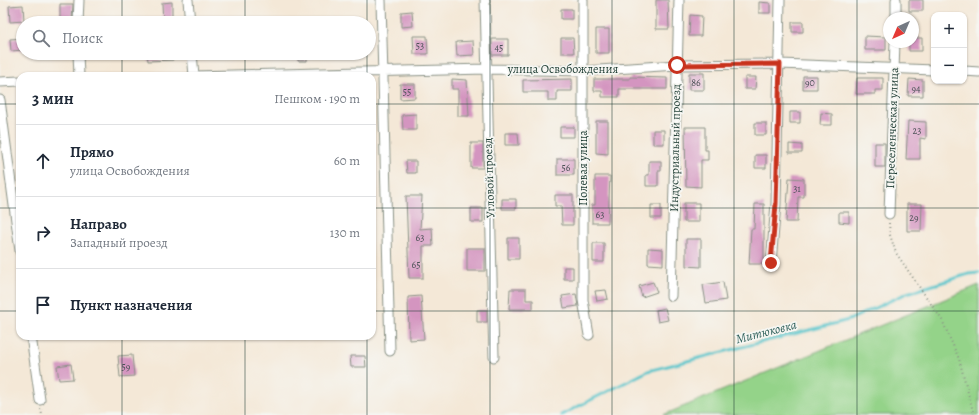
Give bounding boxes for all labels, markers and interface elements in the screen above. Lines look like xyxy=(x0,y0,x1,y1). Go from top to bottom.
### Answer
north arrow xyxy=(883,12,919,48)
map controls xyxy=(931,12,967,84)
button: + xyxy=(931,12,967,48)
search box xyxy=(16,16,376,60)
icon: search xyxy=(30,27,52,49)
text: Поиск xyxy=(62,28,103,48)
house number: 53 xyxy=(416,39,424,52)
house number: 45 xyxy=(495,41,503,54)
button: − xyxy=(931,48,967,84)
route start xyxy=(668,56,686,74)
street label: улица Освобождения xyxy=(507,61,619,77)
street label: Переселенческая улица xyxy=(882,67,902,189)
house number: 86 xyxy=(691,76,701,89)
house number: 90 xyxy=(805,76,815,89)
house number: 94 xyxy=(911,82,921,95)
street label: Индустриальный проезд xyxy=(666,84,684,212)
house number: 55 xyxy=(403,85,411,98)
text: 3 мин xyxy=(32,87,74,110)
text: Пешком · 190 m xyxy=(274,90,360,107)
house number: 23 xyxy=(913,124,921,137)
street label: Полевая улица xyxy=(575,130,591,206)
street label: Угловой проезд xyxy=(480,137,498,218)
text: Прямо xyxy=(70,142,114,162)
icon: ahead xyxy=(32,150,54,172)
text: 60 m xyxy=(334,152,360,169)
house number: 56 xyxy=(562,161,571,174)
text: улица Освобождения xyxy=(70,162,190,179)
house number: 31 xyxy=(793,182,801,195)
house number: 63 xyxy=(596,208,604,221)
house number: 29 xyxy=(909,211,919,224)
text: Направо xyxy=(70,214,127,234)
icon: right xyxy=(32,222,54,244)
text: 130 m xyxy=(330,224,360,241)
house number: 63 xyxy=(416,231,424,244)
text: Западный проезд xyxy=(70,234,168,251)
route end xyxy=(762,254,780,272)
house number: 65 xyxy=(412,258,420,271)
icon: arrive xyxy=(32,294,54,316)
text: Пункт назначения xyxy=(70,295,192,315)
water label: Митюковка xyxy=(734,316,798,347)
house number: 59 xyxy=(122,360,131,373)

